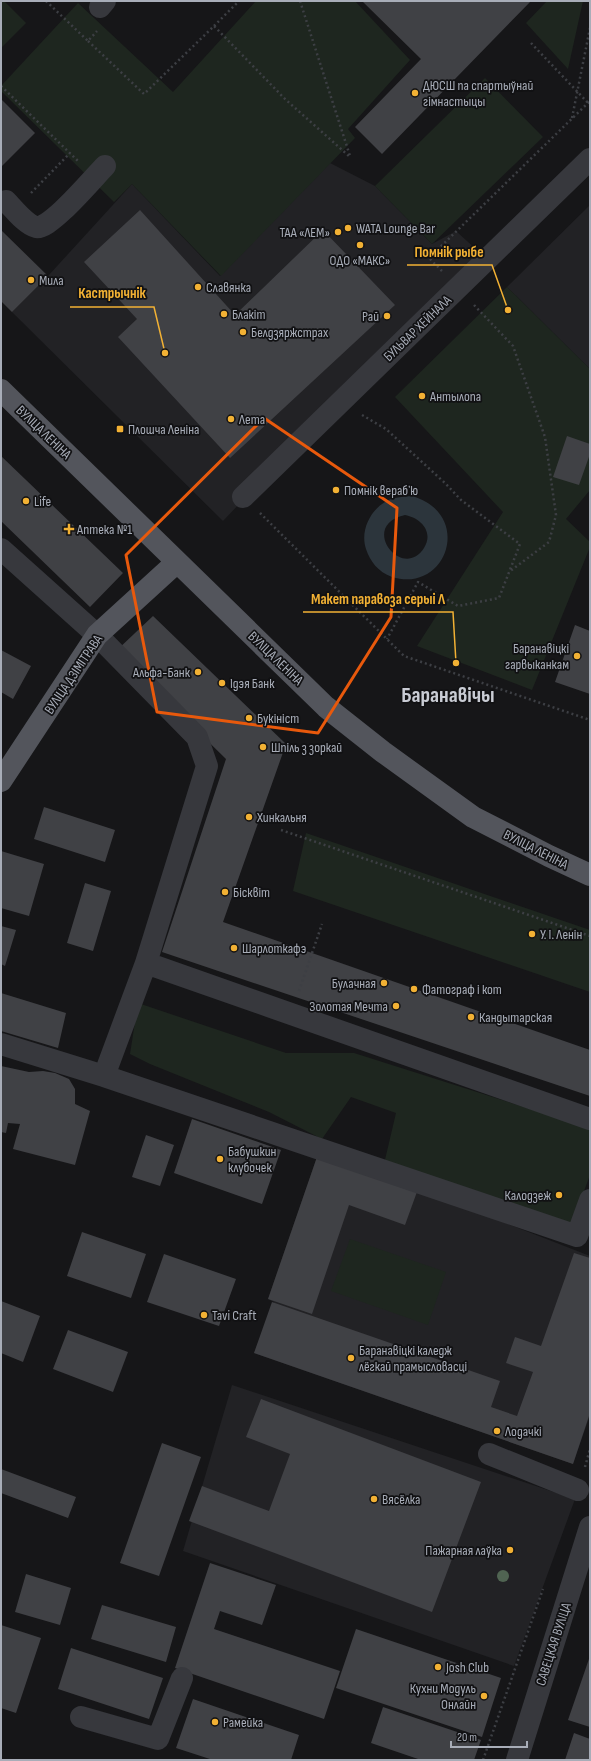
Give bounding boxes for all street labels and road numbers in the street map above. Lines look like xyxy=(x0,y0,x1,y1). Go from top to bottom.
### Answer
street label: БУЛЬВАР ХЕЙНАЛА xyxy=(380,291,456,365)
street label: ВУЛІЦА ЛЕНІНА xyxy=(12,402,76,464)
street label: ВУЛІЦА ЛЕНІНА xyxy=(244,628,308,690)
street label: ВУЛІЦА ДЗІМІТРАВА xyxy=(41,631,107,717)
street label: ВУЛІЦА ЛЕНІНА xyxy=(501,826,572,873)
street label: САВЕЦКАЯ ВУЛІЦА xyxy=(532,1600,575,1688)

